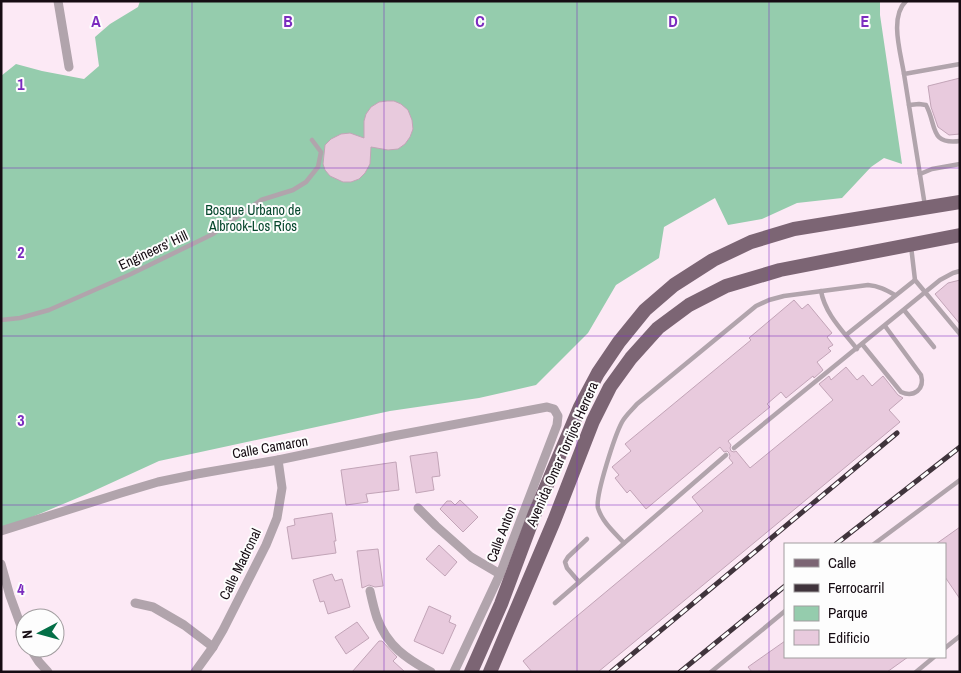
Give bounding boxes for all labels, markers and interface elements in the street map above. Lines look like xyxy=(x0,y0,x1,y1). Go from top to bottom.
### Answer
text: A xyxy=(91,10,101,32)
text: B xyxy=(283,10,293,32)
text: C xyxy=(475,10,485,32)
text: D xyxy=(668,10,678,32)
text: E xyxy=(861,10,870,32)
text: 1 xyxy=(17,73,25,95)
park label: Bosque Urbano de Albrook-Los Ríos xyxy=(205,201,301,235)
street label: Engineers' Hill xyxy=(116,226,190,274)
text: 2 xyxy=(17,241,25,263)
street label: Avenida Omar Torrijos Herrera xyxy=(522,378,602,530)
text: 3 xyxy=(17,409,25,431)
street label: Calle Camaron xyxy=(231,431,309,463)
street label: Calle Anton xyxy=(482,503,520,565)
street label: Calle Madronal xyxy=(215,525,265,603)
legend xyxy=(784,543,946,658)
text: Calle xyxy=(828,552,856,573)
text: Ferrocarril xyxy=(828,577,884,598)
text: 4 xyxy=(17,578,25,600)
text: Parque xyxy=(828,602,868,623)
north arrow xyxy=(15,608,65,658)
text: Edificio xyxy=(828,627,870,648)
text: N xyxy=(18,629,36,639)

